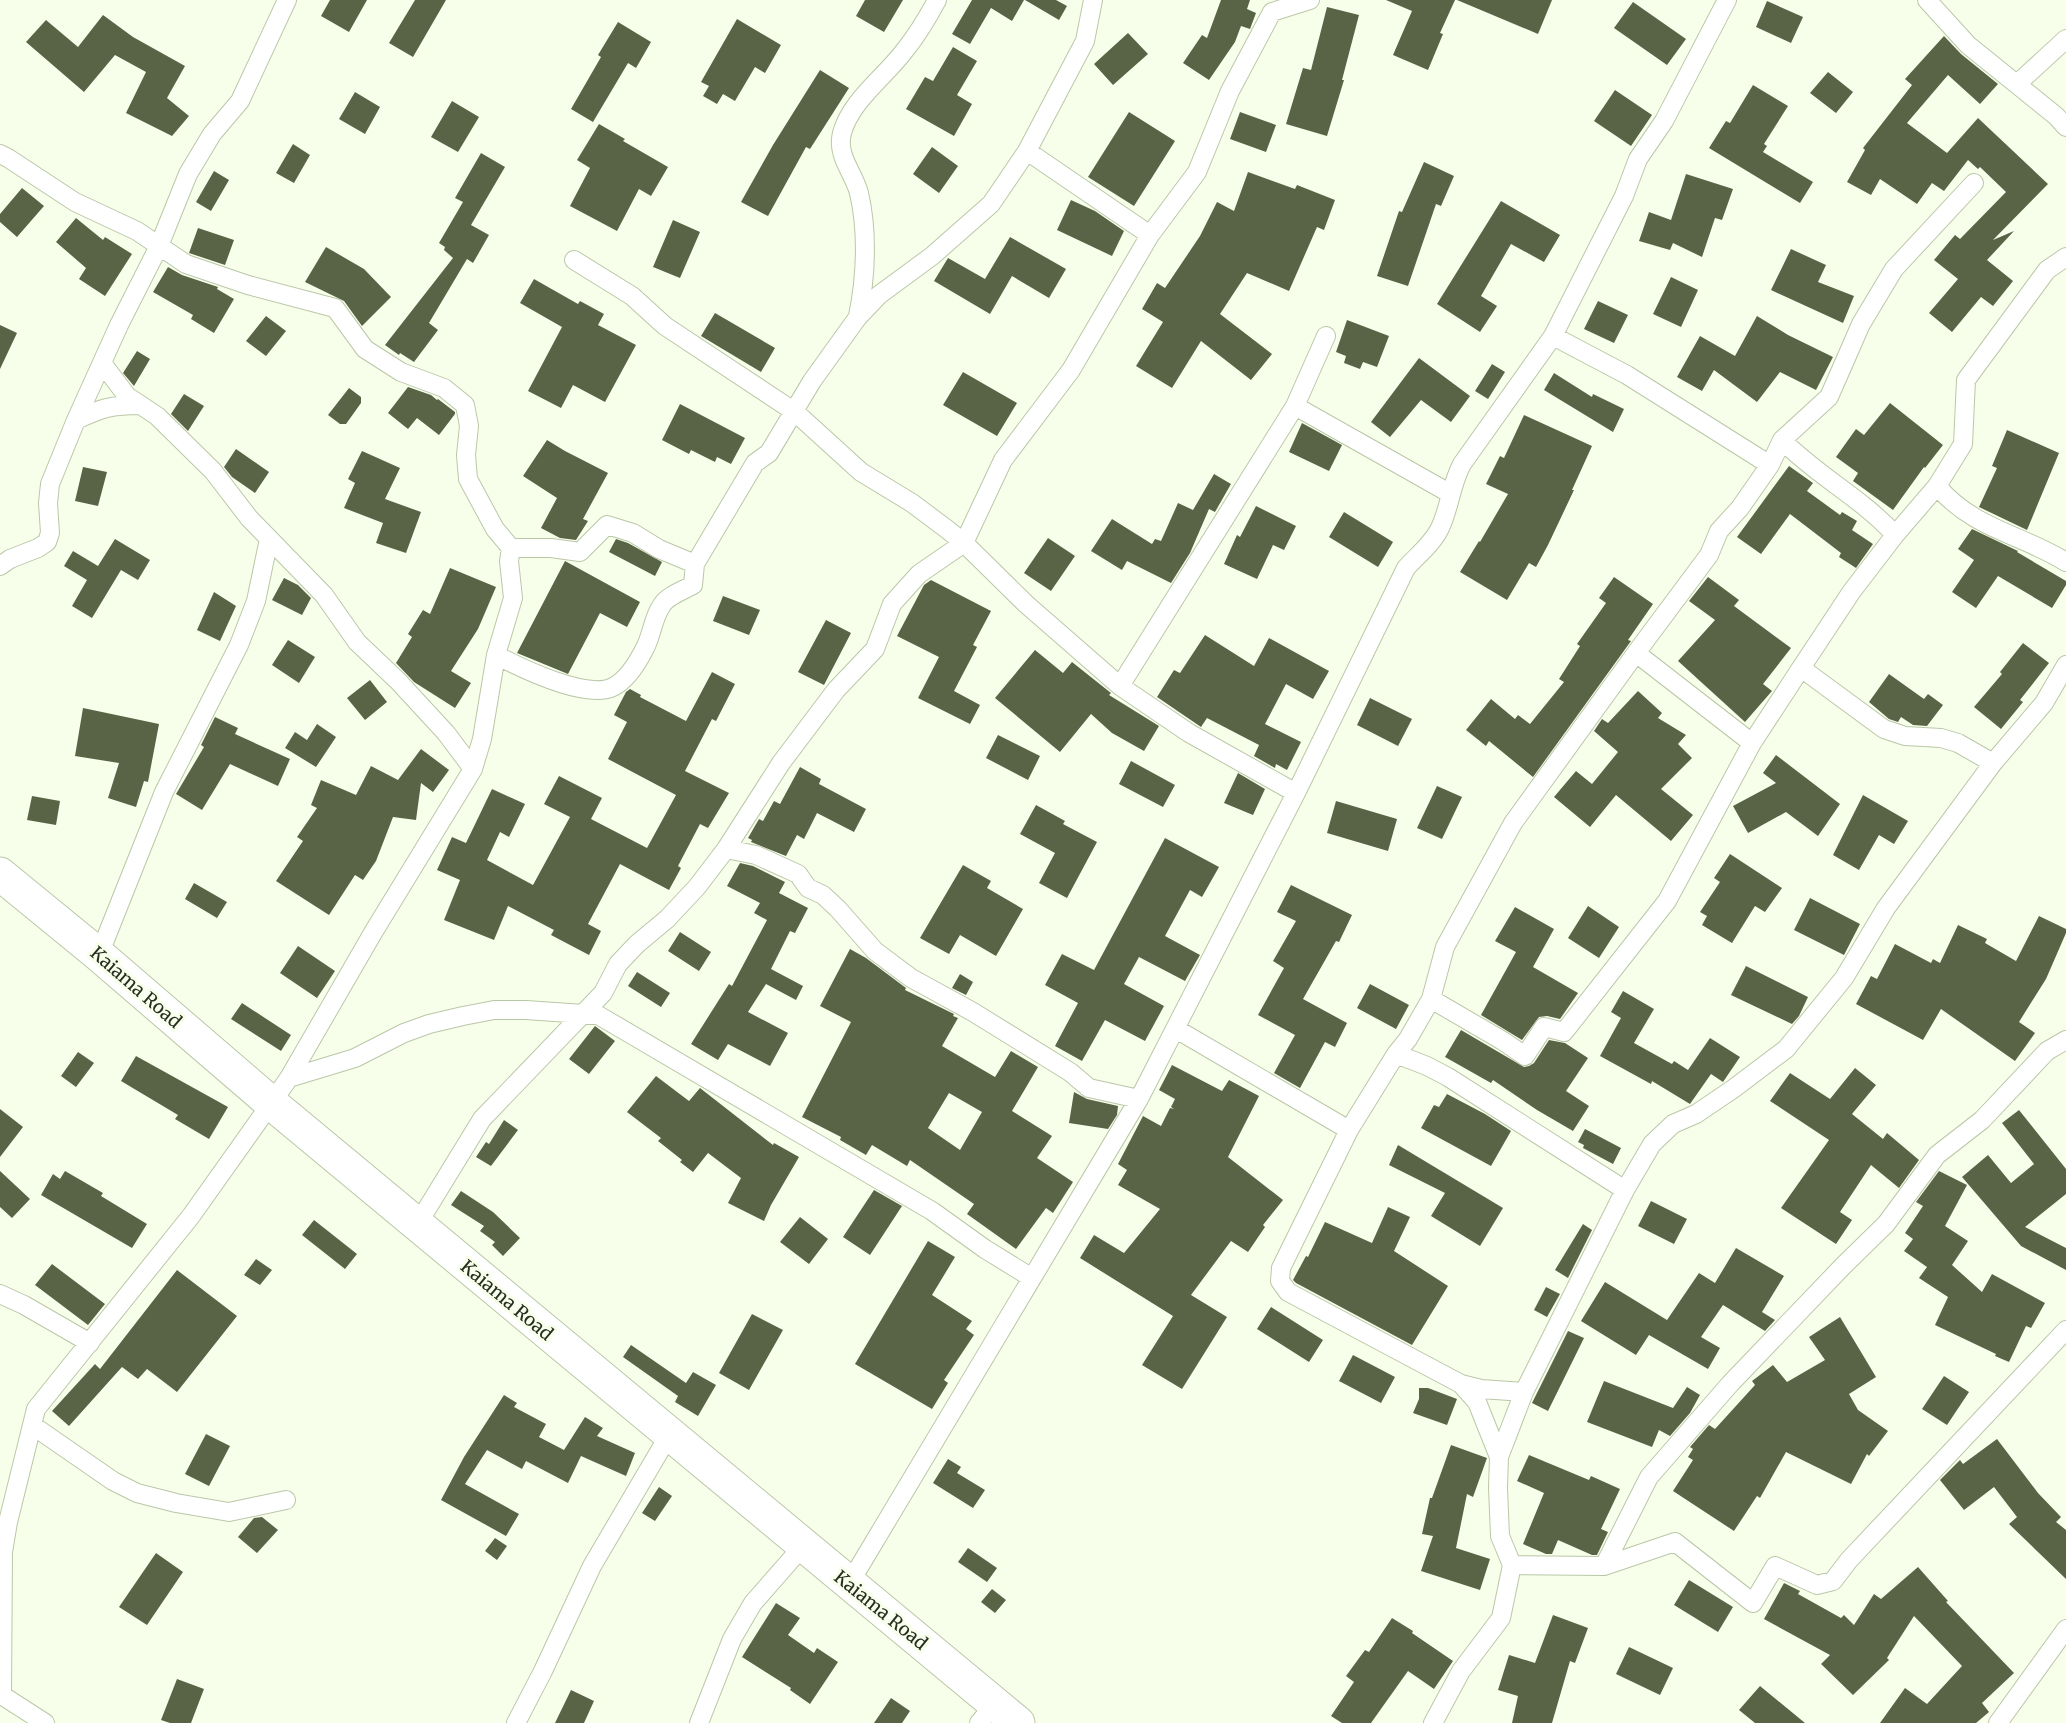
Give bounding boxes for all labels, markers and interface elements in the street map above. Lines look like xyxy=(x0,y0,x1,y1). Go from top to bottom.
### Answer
street label: Kaiama Road xyxy=(86,941,187,1033)
street label: Kaiama Road xyxy=(456,1255,558,1345)
street label: Kaiama Road xyxy=(830,1565,932,1655)

